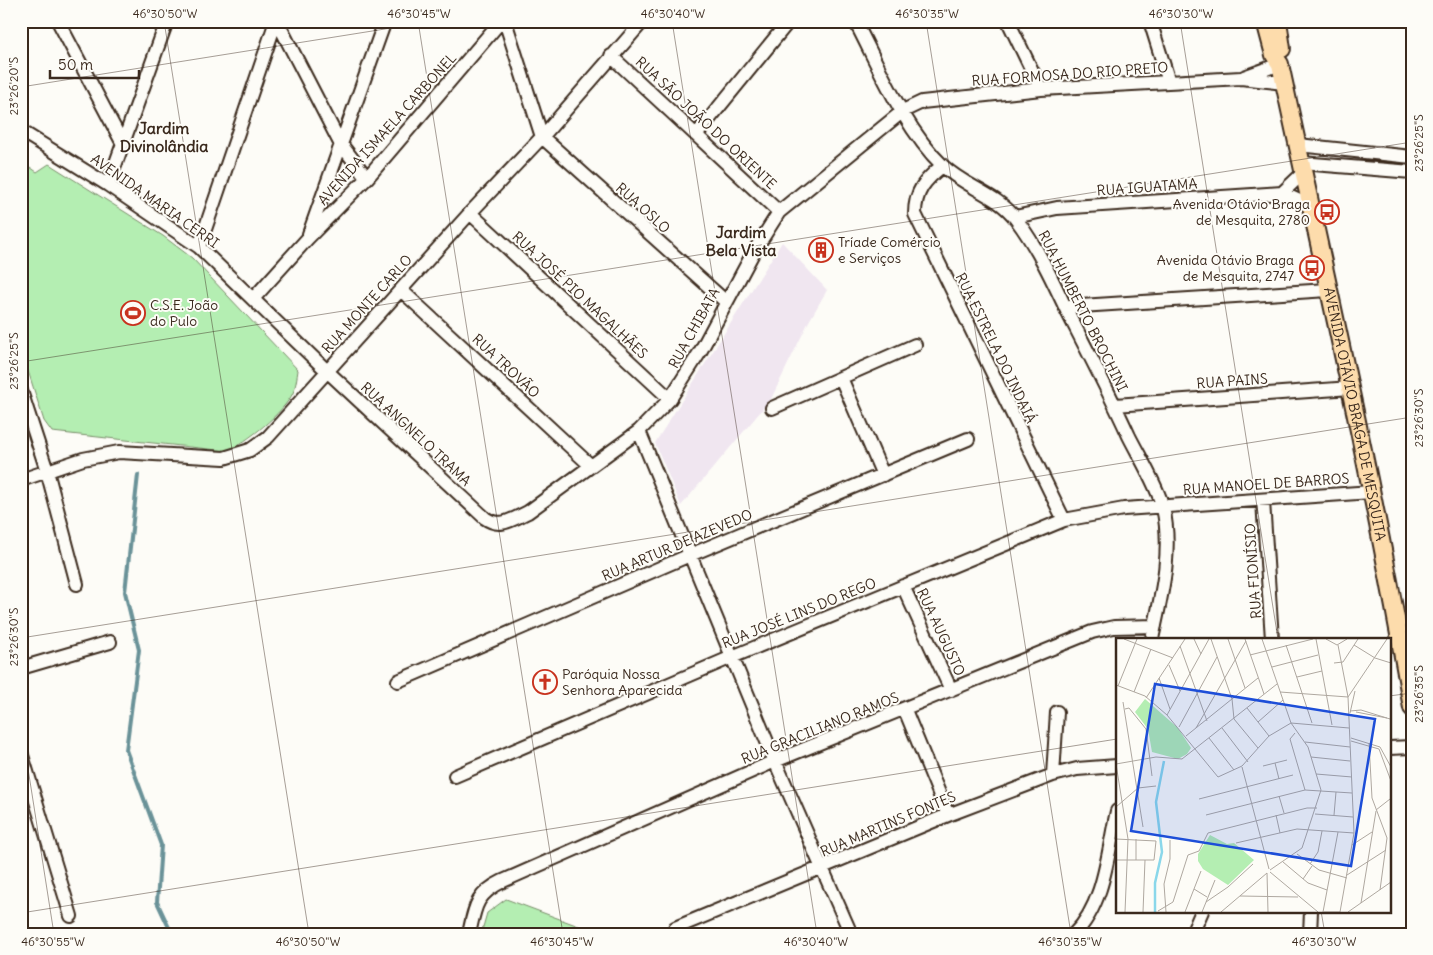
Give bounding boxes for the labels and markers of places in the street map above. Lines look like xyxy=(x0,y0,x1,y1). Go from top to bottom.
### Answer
place label: Avenida Otávio Braga de Mesquita, 2780 xyxy=(1173,195,1310,229)
bus stop icon: Avenida Otávio Braga de Mesquita, 2780 xyxy=(1314,199,1340,225)
place label: Tríade Comércio e Serviços xyxy=(838,233,941,267)
building icon: Tríade Comércio e Serviços xyxy=(808,237,834,263)
place label: Avenida Otávio Braga de Mesquita, 2747 xyxy=(1157,251,1294,285)
bus stop icon: Avenida Otávio Braga de Mesquita, 2747 xyxy=(1299,255,1325,281)
place label: C.S.E. João do Pulo xyxy=(150,296,218,330)
sports icon: C.S.E. João do Pulo xyxy=(120,300,146,326)
place label: Paróquia Nossa Senhora Aparecida xyxy=(562,665,683,699)
church icon: Paróquia Nossa Senhora Aparecida xyxy=(532,669,558,695)

